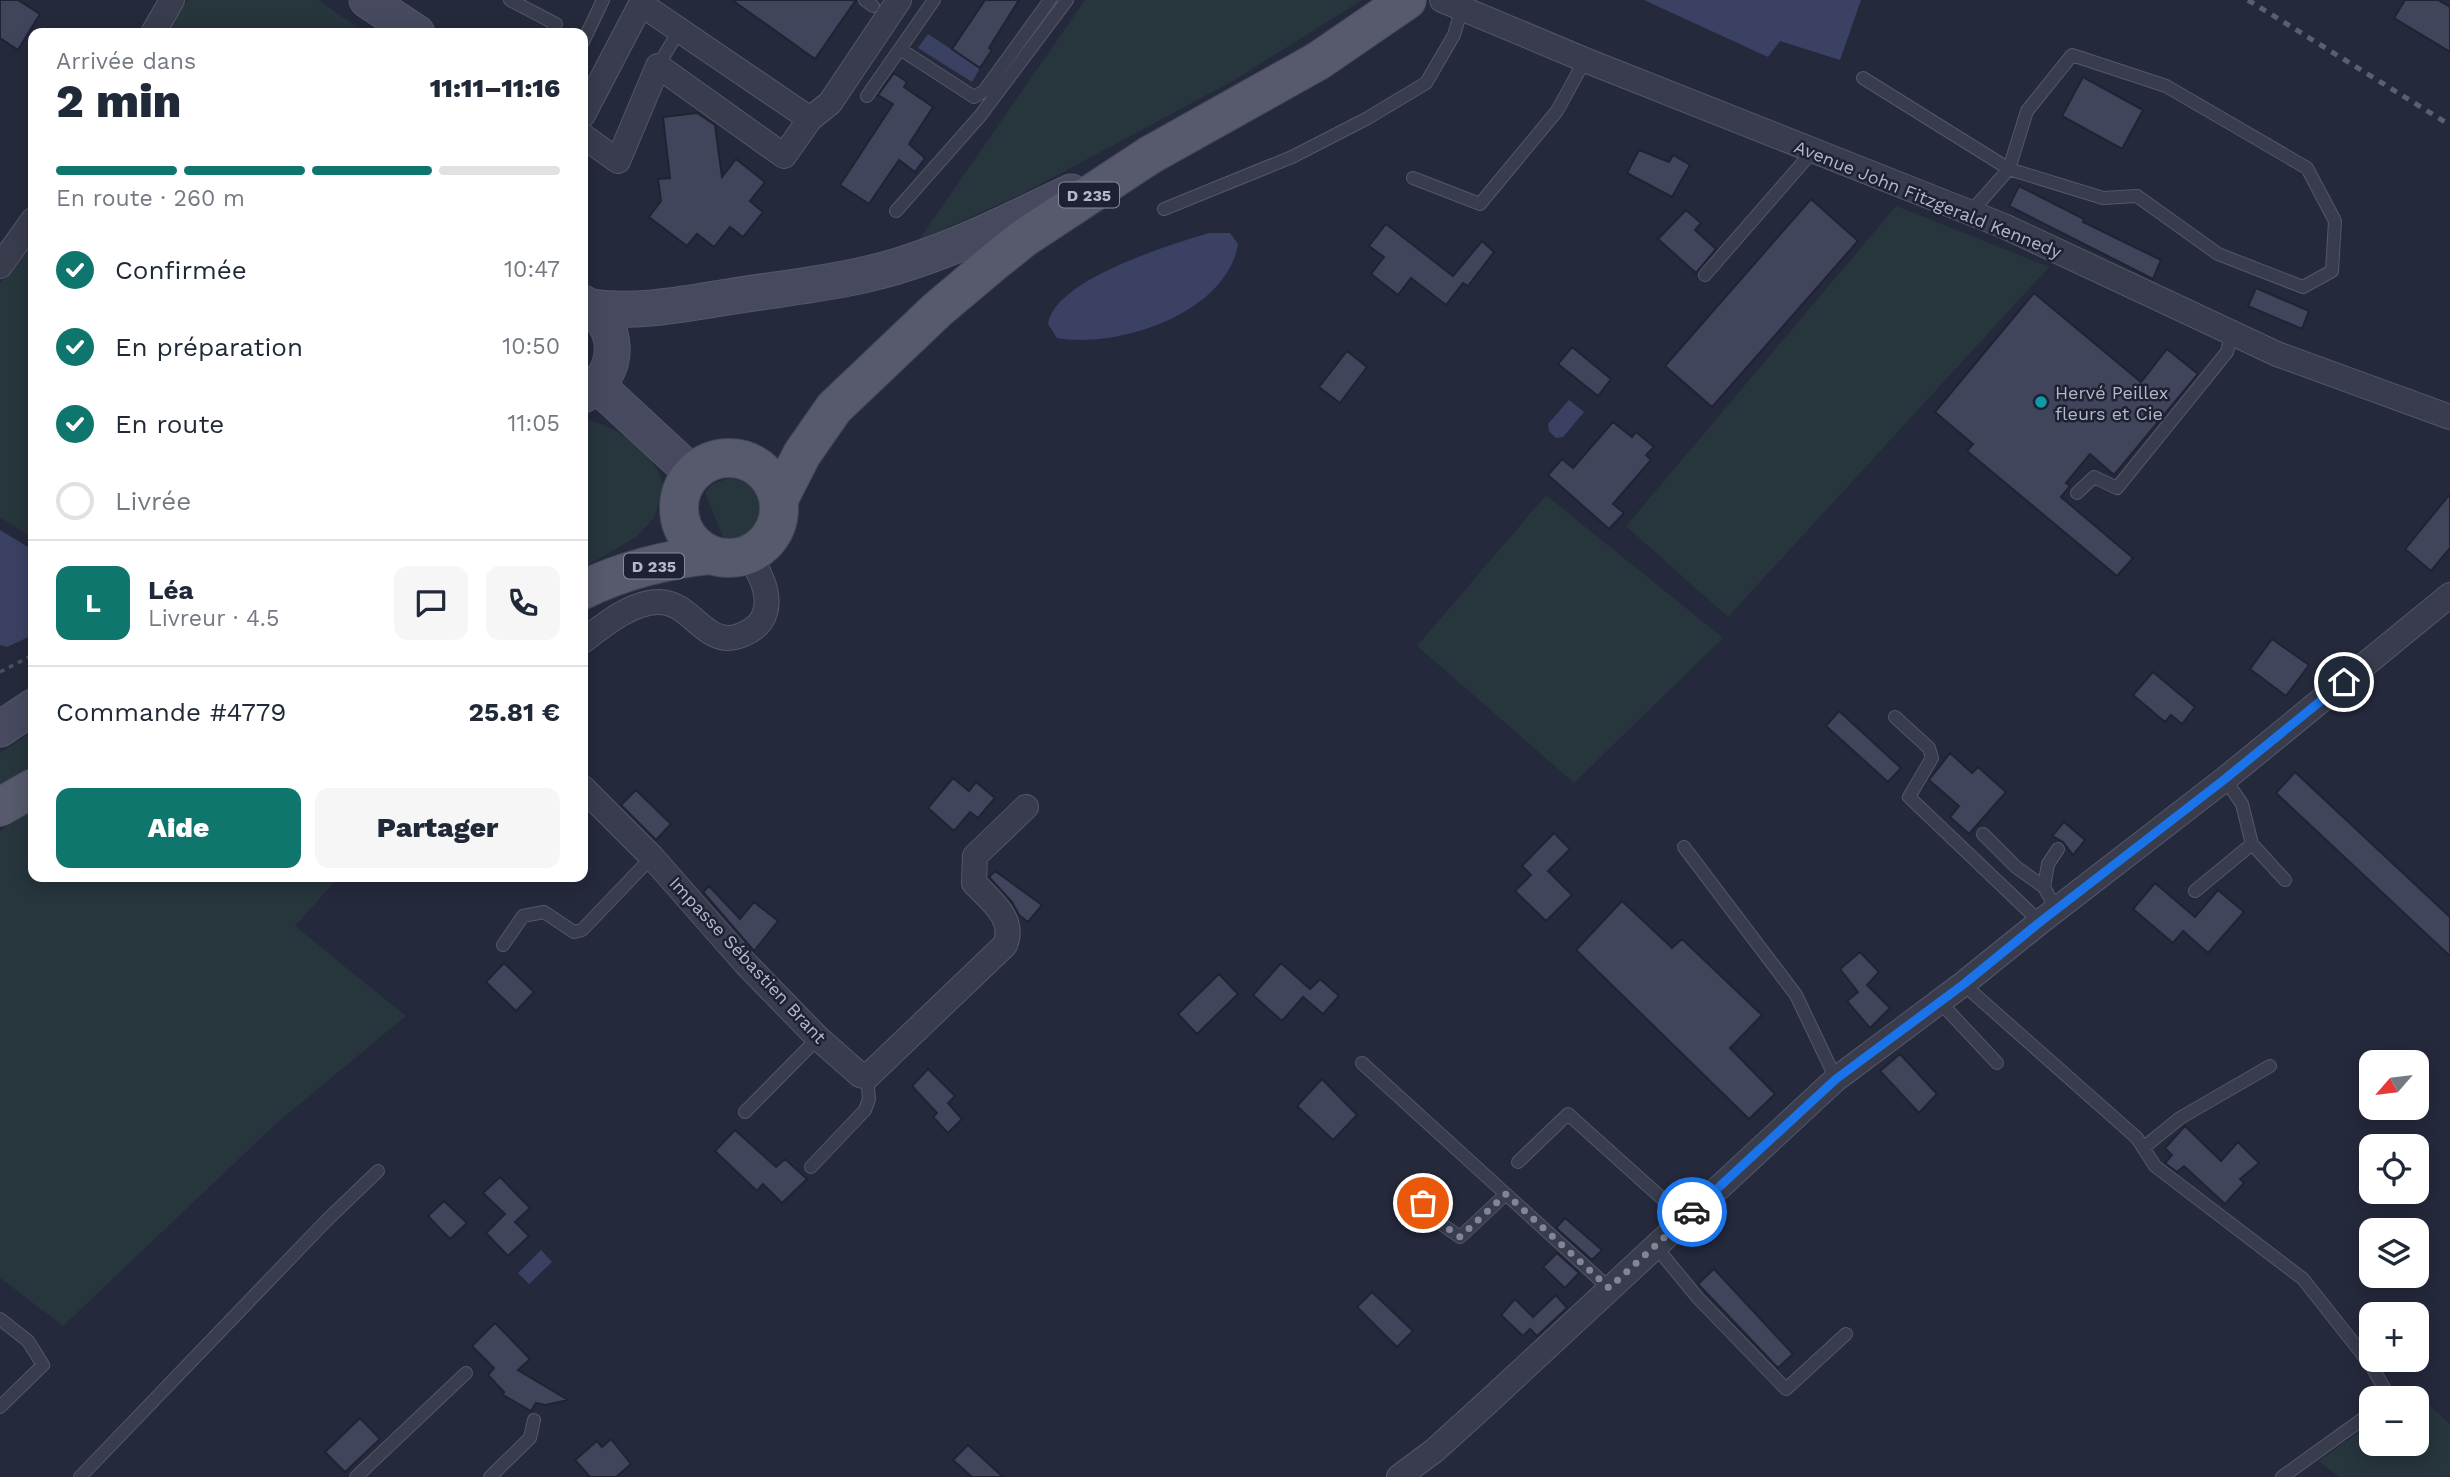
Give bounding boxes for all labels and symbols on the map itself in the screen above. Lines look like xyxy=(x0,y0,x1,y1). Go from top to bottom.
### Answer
street label: Avenue John Fitzgerald Kennedy xyxy=(1791,136,2065,263)
road number: D 235 xyxy=(1059,182,1119,208)
place label: Hervé Peillex fleurs et Cie xyxy=(2055,382,2168,424)
marker: Hervé Peillex fleurs et Cie xyxy=(2033,394,2049,410)
road number: D 235 xyxy=(624,554,684,579)
pin xyxy=(2314,652,2374,712)
street label: Impasse Sébastien Brant xyxy=(665,872,831,1048)
north arrow xyxy=(2359,1050,2429,1120)
pin xyxy=(1393,1173,1453,1233)
courier xyxy=(1657,1177,1727,1247)

